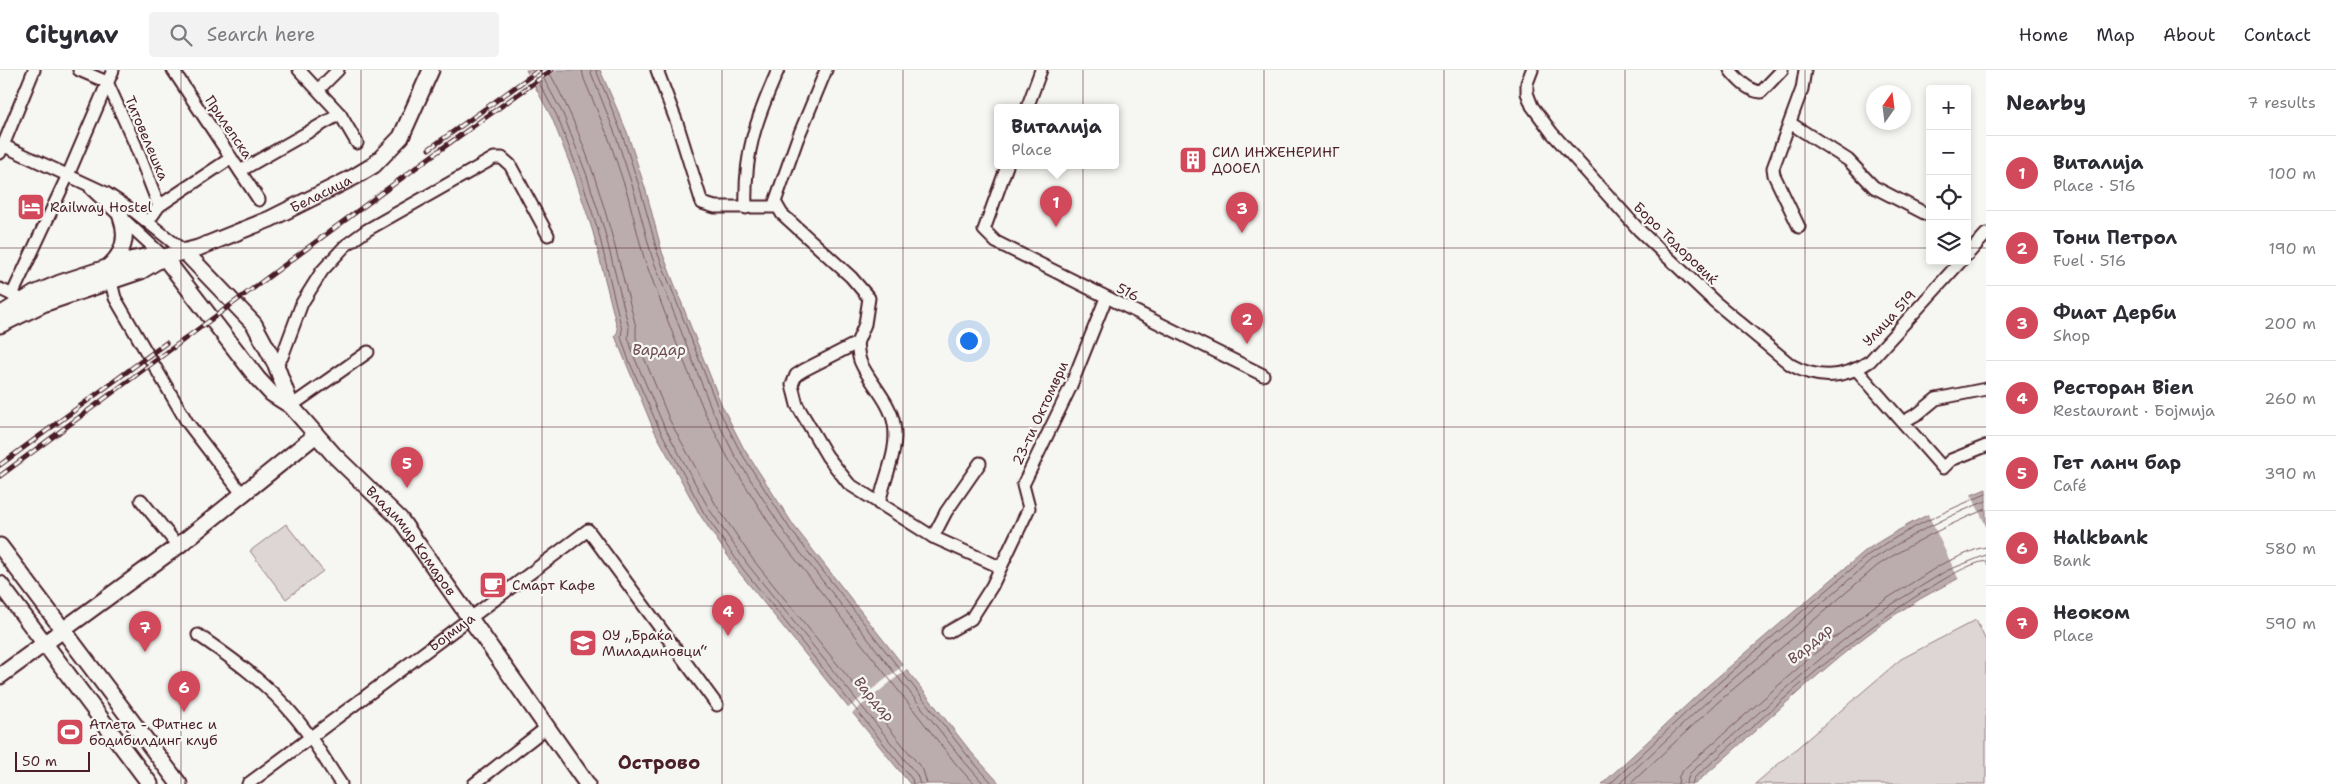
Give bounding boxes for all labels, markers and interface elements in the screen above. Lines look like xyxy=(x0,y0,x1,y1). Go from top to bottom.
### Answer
search box xyxy=(149,12,499,57)
text: Citynav xyxy=(25,19,119,51)
icon: search xyxy=(167,21,195,49)
text: Search here xyxy=(207,22,315,47)
text: Home xyxy=(2019,23,2068,47)
text: Map xyxy=(2096,23,2135,47)
text: About xyxy=(2163,23,2216,47)
text: Contact xyxy=(2244,23,2311,47)
north arrow xyxy=(1866,85,1911,130)
map controls xyxy=(1926,85,1971,265)
button: + xyxy=(1926,85,1971,130)
text: Nearby xyxy=(2006,89,2086,117)
street label: Прилепска xyxy=(201,92,257,162)
text: 7 results xyxy=(2247,92,2316,113)
street label: Титовелешка xyxy=(121,93,173,183)
popup xyxy=(994,104,1119,169)
text: Виталија xyxy=(1011,114,1102,139)
button: − xyxy=(1926,130,1971,175)
text: Place xyxy=(1011,139,1052,160)
place label: СИЛ ИНЖЕНЕРИНГ ДООЕЛ xyxy=(1212,143,1340,177)
building icon: СИЛ ИНЖЕНЕРИНГ ДООЕЛ xyxy=(1178,145,1208,175)
text: Виталија xyxy=(2053,150,2143,175)
text: 1 xyxy=(2018,163,2026,184)
text: 100 m xyxy=(2268,163,2316,184)
street label: Беласица xyxy=(287,170,355,217)
button: locate xyxy=(1926,175,1971,220)
text: Place · 516 xyxy=(2053,175,2136,196)
pin: 1 xyxy=(1040,186,1072,227)
hotel icon: Railway Hostel xyxy=(16,192,46,222)
pin: 3 xyxy=(1226,192,1258,233)
place label: Railway Hostel xyxy=(50,198,153,216)
street label: Боро Тодоровиќ xyxy=(1630,198,1723,288)
button: layers xyxy=(1926,220,1971,265)
text: Тони Петрол xyxy=(2053,225,2177,250)
text: 2 xyxy=(2016,238,2028,259)
text: 190 m xyxy=(2269,238,2316,259)
text: Fuel · 516 xyxy=(2053,250,2126,271)
street label: 516 xyxy=(1114,279,1142,305)
street label: Улица 519 xyxy=(1858,286,1920,350)
text: Фиат Дерби xyxy=(2053,300,2176,325)
pin: 2 xyxy=(1231,303,1263,344)
text: 3 xyxy=(2016,313,2028,334)
text: 200 m xyxy=(2264,313,2316,334)
text: Shop xyxy=(2053,325,2090,346)
your location xyxy=(956,328,982,354)
water label: Вардар xyxy=(632,340,686,360)
street label: 23-ти Октомври xyxy=(1008,358,1072,468)
text: Ресторан Bien xyxy=(2053,375,2194,400)
text: 4 xyxy=(2016,388,2028,409)
text: 260 m xyxy=(2264,388,2316,409)
text: Restaurant · Бојмија xyxy=(2053,400,2215,421)
pin: 5 xyxy=(391,447,423,488)
text: Гет ланч бар xyxy=(2053,450,2181,475)
text: 5 xyxy=(2017,463,2027,484)
text: 390 m xyxy=(2264,463,2316,484)
text: Café xyxy=(2053,475,2087,496)
street label: Владимир Комаров xyxy=(362,482,460,599)
text: Halkbank xyxy=(2053,525,2148,550)
text: 6 xyxy=(2016,538,2028,559)
text: 580 m xyxy=(2265,538,2316,559)
text: Bank xyxy=(2053,550,2091,571)
cafe icon: Смарт Кафе xyxy=(478,570,508,600)
place label: Смарт Кафе xyxy=(512,576,596,594)
pin: 4 xyxy=(712,595,744,636)
text: Неоком xyxy=(2053,600,2130,625)
street label: Бојмија xyxy=(425,609,479,655)
pin: 7 xyxy=(129,611,161,652)
text: 7 xyxy=(2016,613,2028,634)
text: 590 m xyxy=(2266,613,2316,634)
water label: Вардар xyxy=(1783,619,1837,669)
text: Place xyxy=(2053,625,2094,646)
place label: ОУ „Браќа Миладиновци“ xyxy=(602,626,707,660)
school or university icon: ОУ „Браќа Миладиновци“ xyxy=(568,628,598,658)
pin: 6 xyxy=(168,671,200,712)
water label: Вардар xyxy=(849,672,899,726)
place label: Атлета - Фитнес и бодибилдинг клуб xyxy=(89,715,217,749)
sports icon: Атлета - Фитнес и бодибилдинг клуб xyxy=(55,717,85,747)
scale bar xyxy=(15,749,90,772)
district label: Острово xyxy=(618,750,700,775)
text: 50 m xyxy=(22,752,57,770)

